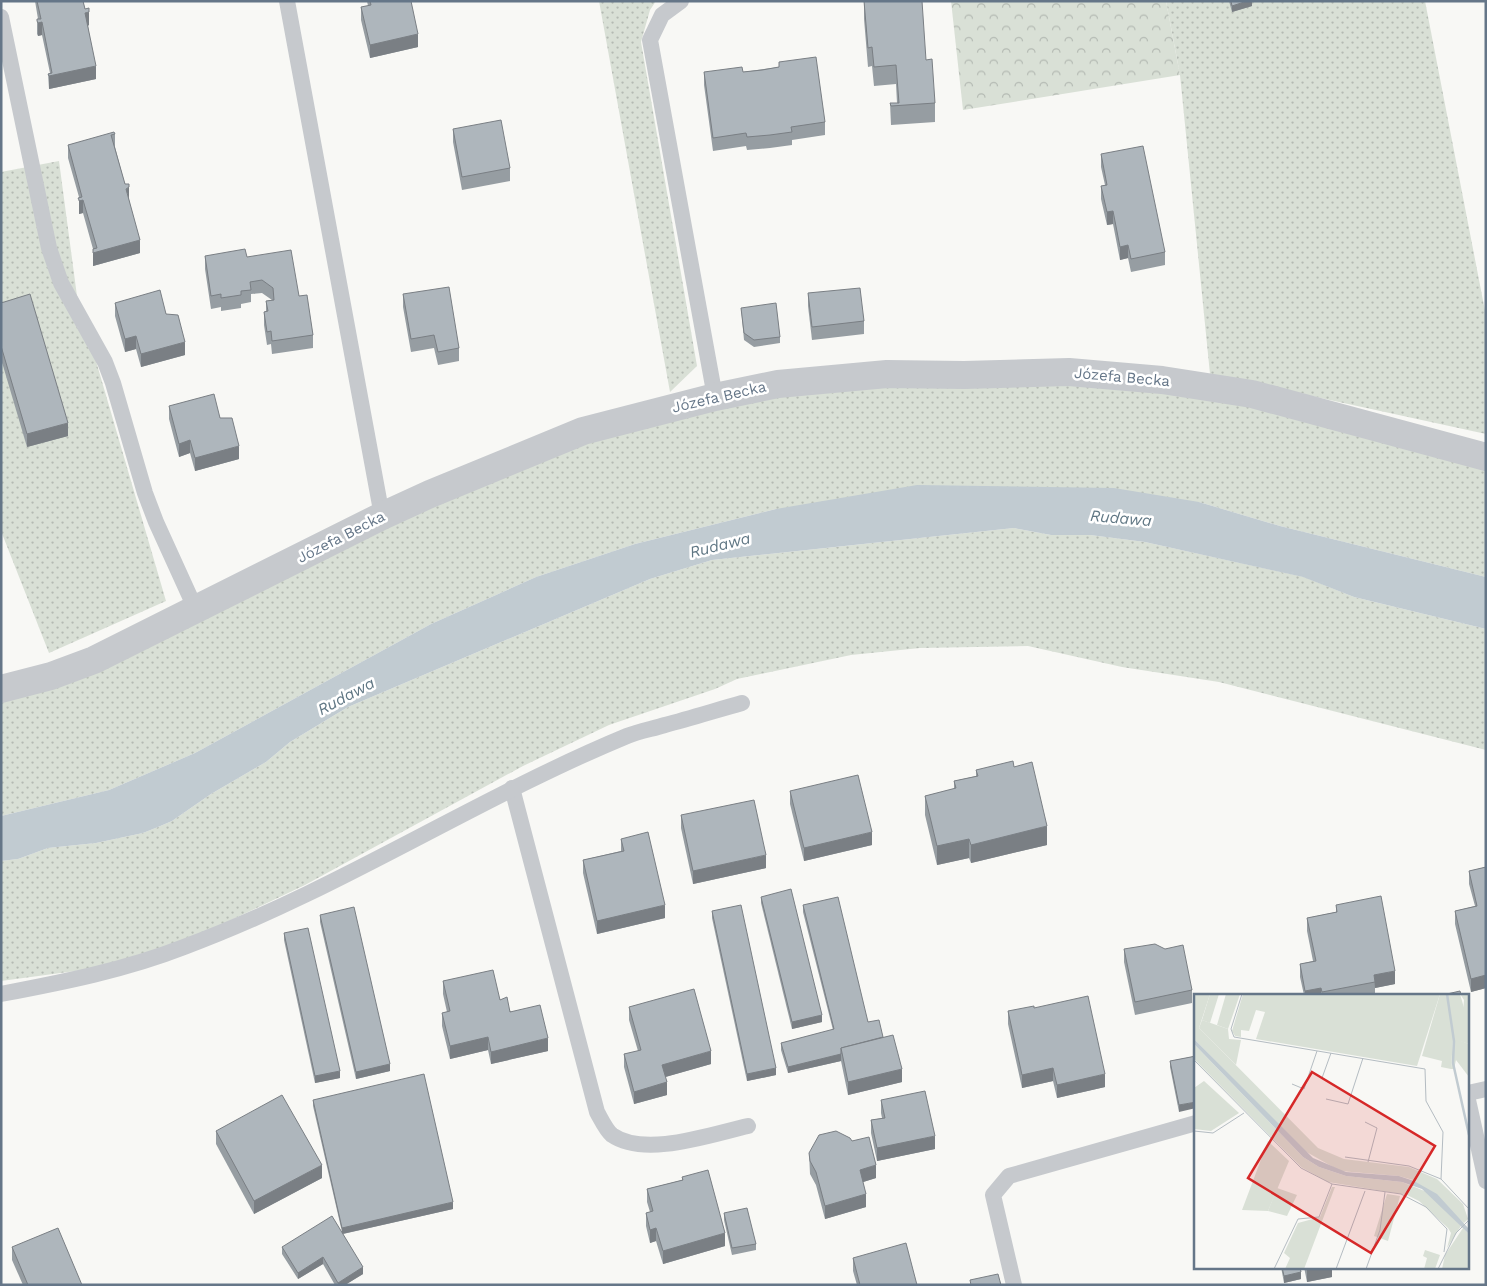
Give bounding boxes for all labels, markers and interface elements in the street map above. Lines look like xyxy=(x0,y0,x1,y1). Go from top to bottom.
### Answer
street label: Józefa Becka xyxy=(1073,364,1171,390)
street label: Józefa Becka xyxy=(670,377,768,417)
water label: Rudawa xyxy=(1089,506,1153,530)
street label: Józefa Becka xyxy=(294,507,388,567)
water label: Rudawa xyxy=(688,528,753,562)
water label: Rudawa xyxy=(314,673,378,719)
inset map xyxy=(1194,994,1470,1268)

